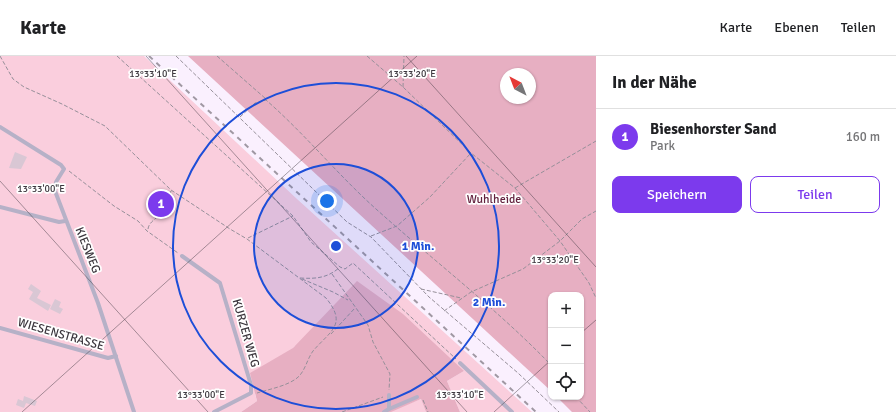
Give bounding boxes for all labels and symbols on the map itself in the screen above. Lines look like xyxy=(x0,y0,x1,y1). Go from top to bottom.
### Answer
text: 13°33'10"E xyxy=(129,68,177,80)
text: 13°33'20"E xyxy=(388,68,436,80)
north arrow xyxy=(500,68,536,104)
text: 13°33'00"E xyxy=(17,183,65,195)
pin: 1 xyxy=(148,189,174,219)
your location xyxy=(317,191,337,211)
park label: Wuhlheide xyxy=(467,192,521,207)
street label: KIESWEG xyxy=(71,225,104,275)
centre of rings xyxy=(329,239,343,253)
text: 1 Min. xyxy=(402,239,434,254)
text: 13°33'20"E xyxy=(531,254,579,266)
text: 2 Min. xyxy=(473,295,505,310)
street label: KURZER WEG xyxy=(229,297,262,369)
street label: WIESENSTRASSE xyxy=(16,315,106,354)
text: 13°33'00"E xyxy=(177,389,225,401)
text: 13°33'10"E xyxy=(436,389,484,401)

